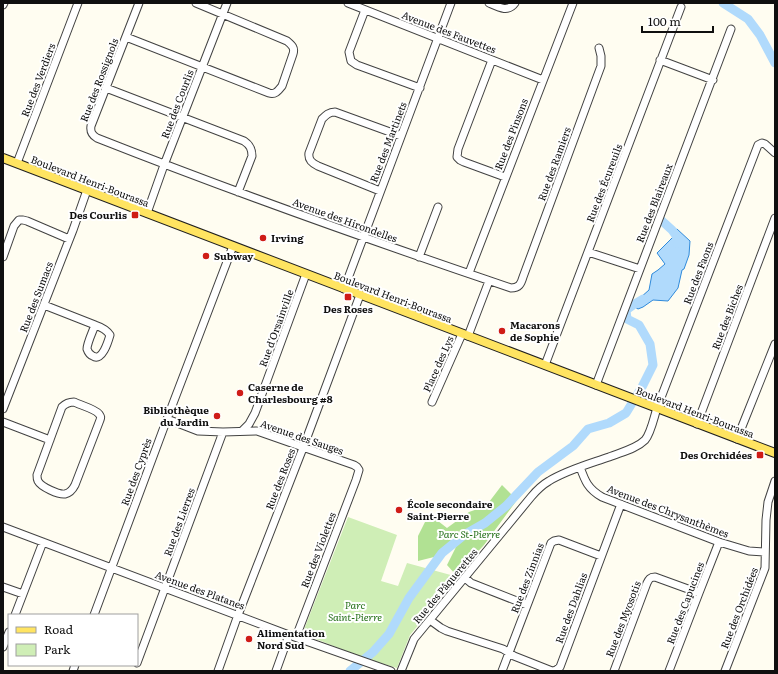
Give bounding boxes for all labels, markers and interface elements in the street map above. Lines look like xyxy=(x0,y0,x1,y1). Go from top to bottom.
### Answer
street label: Avenue des Fauvettes xyxy=(400,7,499,57)
scale bar xyxy=(642,8,713,34)
text: 100 m xyxy=(648,12,681,30)
street label: Rue des Rossignols xyxy=(76,35,122,124)
street label: Rue des Verdiers xyxy=(17,40,59,119)
street label: Rue des Courlis xyxy=(156,67,197,140)
street label: Rue des Pinsons xyxy=(490,96,531,172)
street label: Rue des Martinets xyxy=(365,99,410,184)
street label: Rue des Ramiers xyxy=(533,124,574,203)
street label: Rue des Écureuils xyxy=(582,141,626,224)
street label: Boulevard Henri-Bourassa xyxy=(29,151,152,210)
street label: Rue des Blaireaux xyxy=(632,161,676,245)
street label: Avenue des Hirondelles xyxy=(291,194,400,246)
place label: Des Courlis xyxy=(69,207,127,222)
marker: Des Courlis xyxy=(130,210,140,220)
place label: Irving xyxy=(271,230,304,245)
marker: Irving xyxy=(258,233,268,243)
street label: Rue des Faons xyxy=(679,239,716,306)
place label: Subway xyxy=(214,248,254,263)
marker: Subway xyxy=(201,251,211,261)
street label: Rue des Sumacs xyxy=(15,259,56,334)
street label: Boulevard Henri-Bourassa xyxy=(332,267,455,326)
street label: Rue des Biches xyxy=(707,282,746,352)
street label: Rue d'Orsainville xyxy=(255,287,297,369)
marker: Des Roses xyxy=(343,292,353,302)
place label: Des Roses xyxy=(323,301,373,316)
place label: Macarons de Sophie xyxy=(510,317,560,344)
marker: Macarons de Sophie xyxy=(497,326,507,336)
street label: Place des Lys xyxy=(418,333,457,394)
place label: Caserne de Charlesbourg #8 xyxy=(248,379,333,406)
street label: Boulevard Henri-Bourassa xyxy=(634,382,757,441)
marker: Caserne de Charlesbourg #8 xyxy=(235,388,245,398)
place label: Bibliothèque du Jardin xyxy=(143,402,209,429)
marker: Bibliothèque du Jardin xyxy=(212,411,222,421)
street label: Avenue des Sauges xyxy=(259,415,346,458)
street label: Rue des Cyprès xyxy=(116,436,155,508)
street label: Rue des Roses xyxy=(261,446,298,512)
place label: Des Orchidées xyxy=(680,447,752,462)
marker: Des Orchidées xyxy=(755,450,765,460)
street label: Avenue des Chrysanthèmes xyxy=(605,480,732,541)
street label: Rue des Lierres xyxy=(159,485,198,558)
place label: École secondaire Saint-Pierre xyxy=(407,496,493,523)
marker: École secondaire Saint-Pierre xyxy=(394,505,404,515)
street label: Rue des Violettes xyxy=(296,509,339,590)
park label: Parc St-Pierre xyxy=(438,526,500,541)
street label: Rue des Zinnias xyxy=(506,540,547,615)
street label: Rue des Pâquerettes xyxy=(409,545,481,626)
street label: Rue des Capucines xyxy=(662,559,707,646)
street label: Rue des Orchidées xyxy=(716,565,761,651)
street label: Avenue des Platanes xyxy=(153,566,248,613)
street label: Rue des Dahlias xyxy=(551,570,590,645)
street label: Rue des Myosotis xyxy=(601,578,644,659)
park label: Parc Saint-Pierre xyxy=(328,597,382,624)
legend xyxy=(8,614,138,666)
text: Road xyxy=(44,620,74,638)
place label: Alimentation Nord Sud xyxy=(257,625,325,652)
marker: Alimentation Nord Sud xyxy=(244,634,254,644)
text: Park xyxy=(44,640,71,658)

